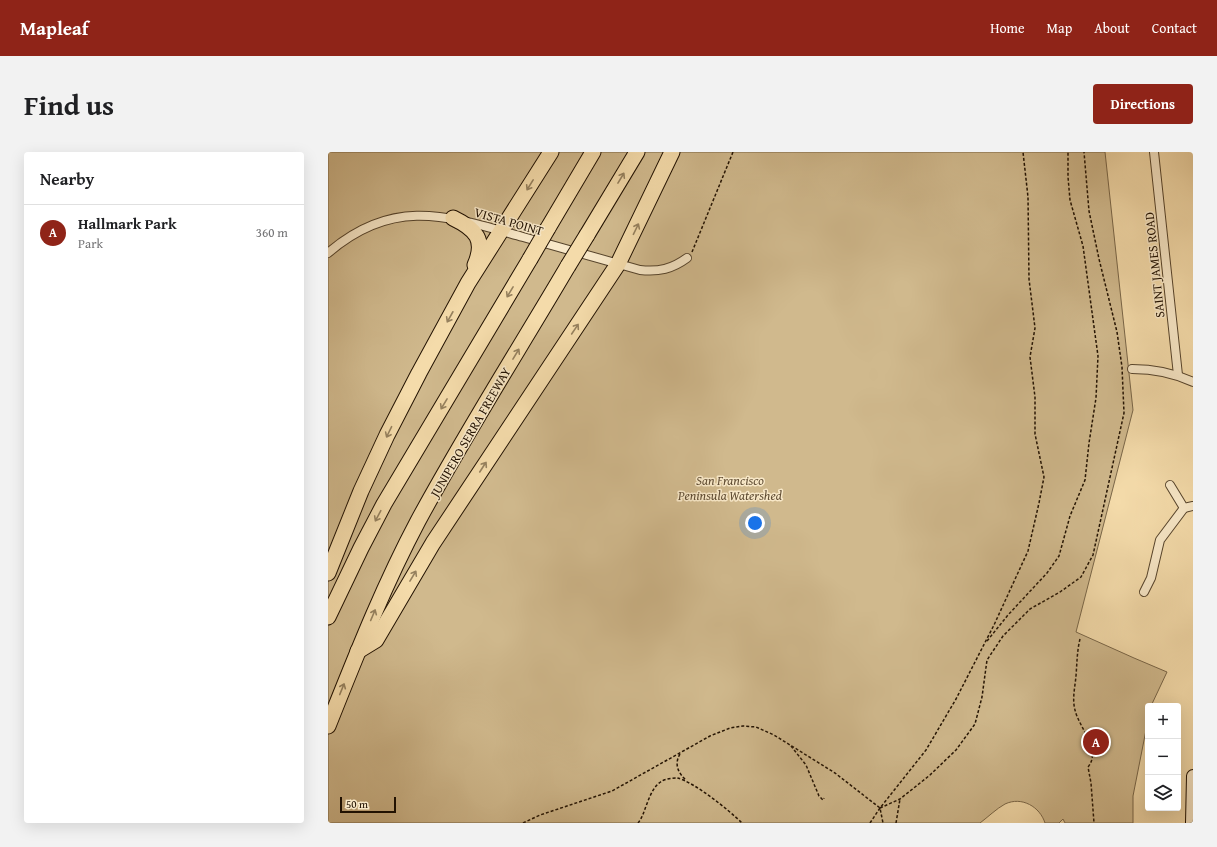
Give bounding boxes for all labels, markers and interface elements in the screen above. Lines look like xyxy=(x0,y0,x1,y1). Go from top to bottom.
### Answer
text: Mapleaf xyxy=(20,14,89,42)
text: Home xyxy=(990,18,1025,38)
text: Map xyxy=(1047,18,1072,38)
text: About xyxy=(1094,18,1130,38)
text: Contact xyxy=(1152,18,1197,38)
text: Find us xyxy=(24,84,114,125)
button: Directions xyxy=(1093,84,1193,124)
text: Nearby xyxy=(40,166,94,191)
one-way arrow xyxy=(618,172,626,184)
one-way arrow xyxy=(526,179,534,190)
street label: VISTA POINT xyxy=(472,203,546,241)
street label: SAINT JAMES ROAD xyxy=(1139,211,1169,319)
text: Hallmark Park xyxy=(78,213,176,234)
text: A xyxy=(49,223,57,242)
text: 360 m xyxy=(256,223,288,242)
one-way arrow xyxy=(633,223,640,235)
text: Park xyxy=(78,234,103,253)
one-way arrow xyxy=(506,286,514,298)
one-way arrow xyxy=(445,311,453,323)
one-way arrow xyxy=(571,324,579,335)
one-way arrow xyxy=(512,348,520,360)
street label: JUNIPERO SERRA FREEWAY xyxy=(424,364,516,502)
one-way arrow xyxy=(439,398,447,410)
one-way arrow xyxy=(385,426,392,438)
one-way arrow xyxy=(479,462,487,473)
park label: San Francisco Peninsula Watershed xyxy=(677,471,782,505)
one-way arrow xyxy=(373,510,381,522)
your location xyxy=(745,513,765,533)
one-way arrow xyxy=(409,570,417,582)
one-way arrow xyxy=(370,610,377,622)
one-way arrow xyxy=(339,684,347,696)
map controls xyxy=(1145,703,1181,811)
button: + xyxy=(1145,703,1181,739)
pin: A xyxy=(1083,727,1109,757)
button: − xyxy=(1145,739,1181,775)
button: layers xyxy=(1145,775,1181,811)
scale bar xyxy=(340,795,396,814)
text: 50 m xyxy=(346,796,368,812)

